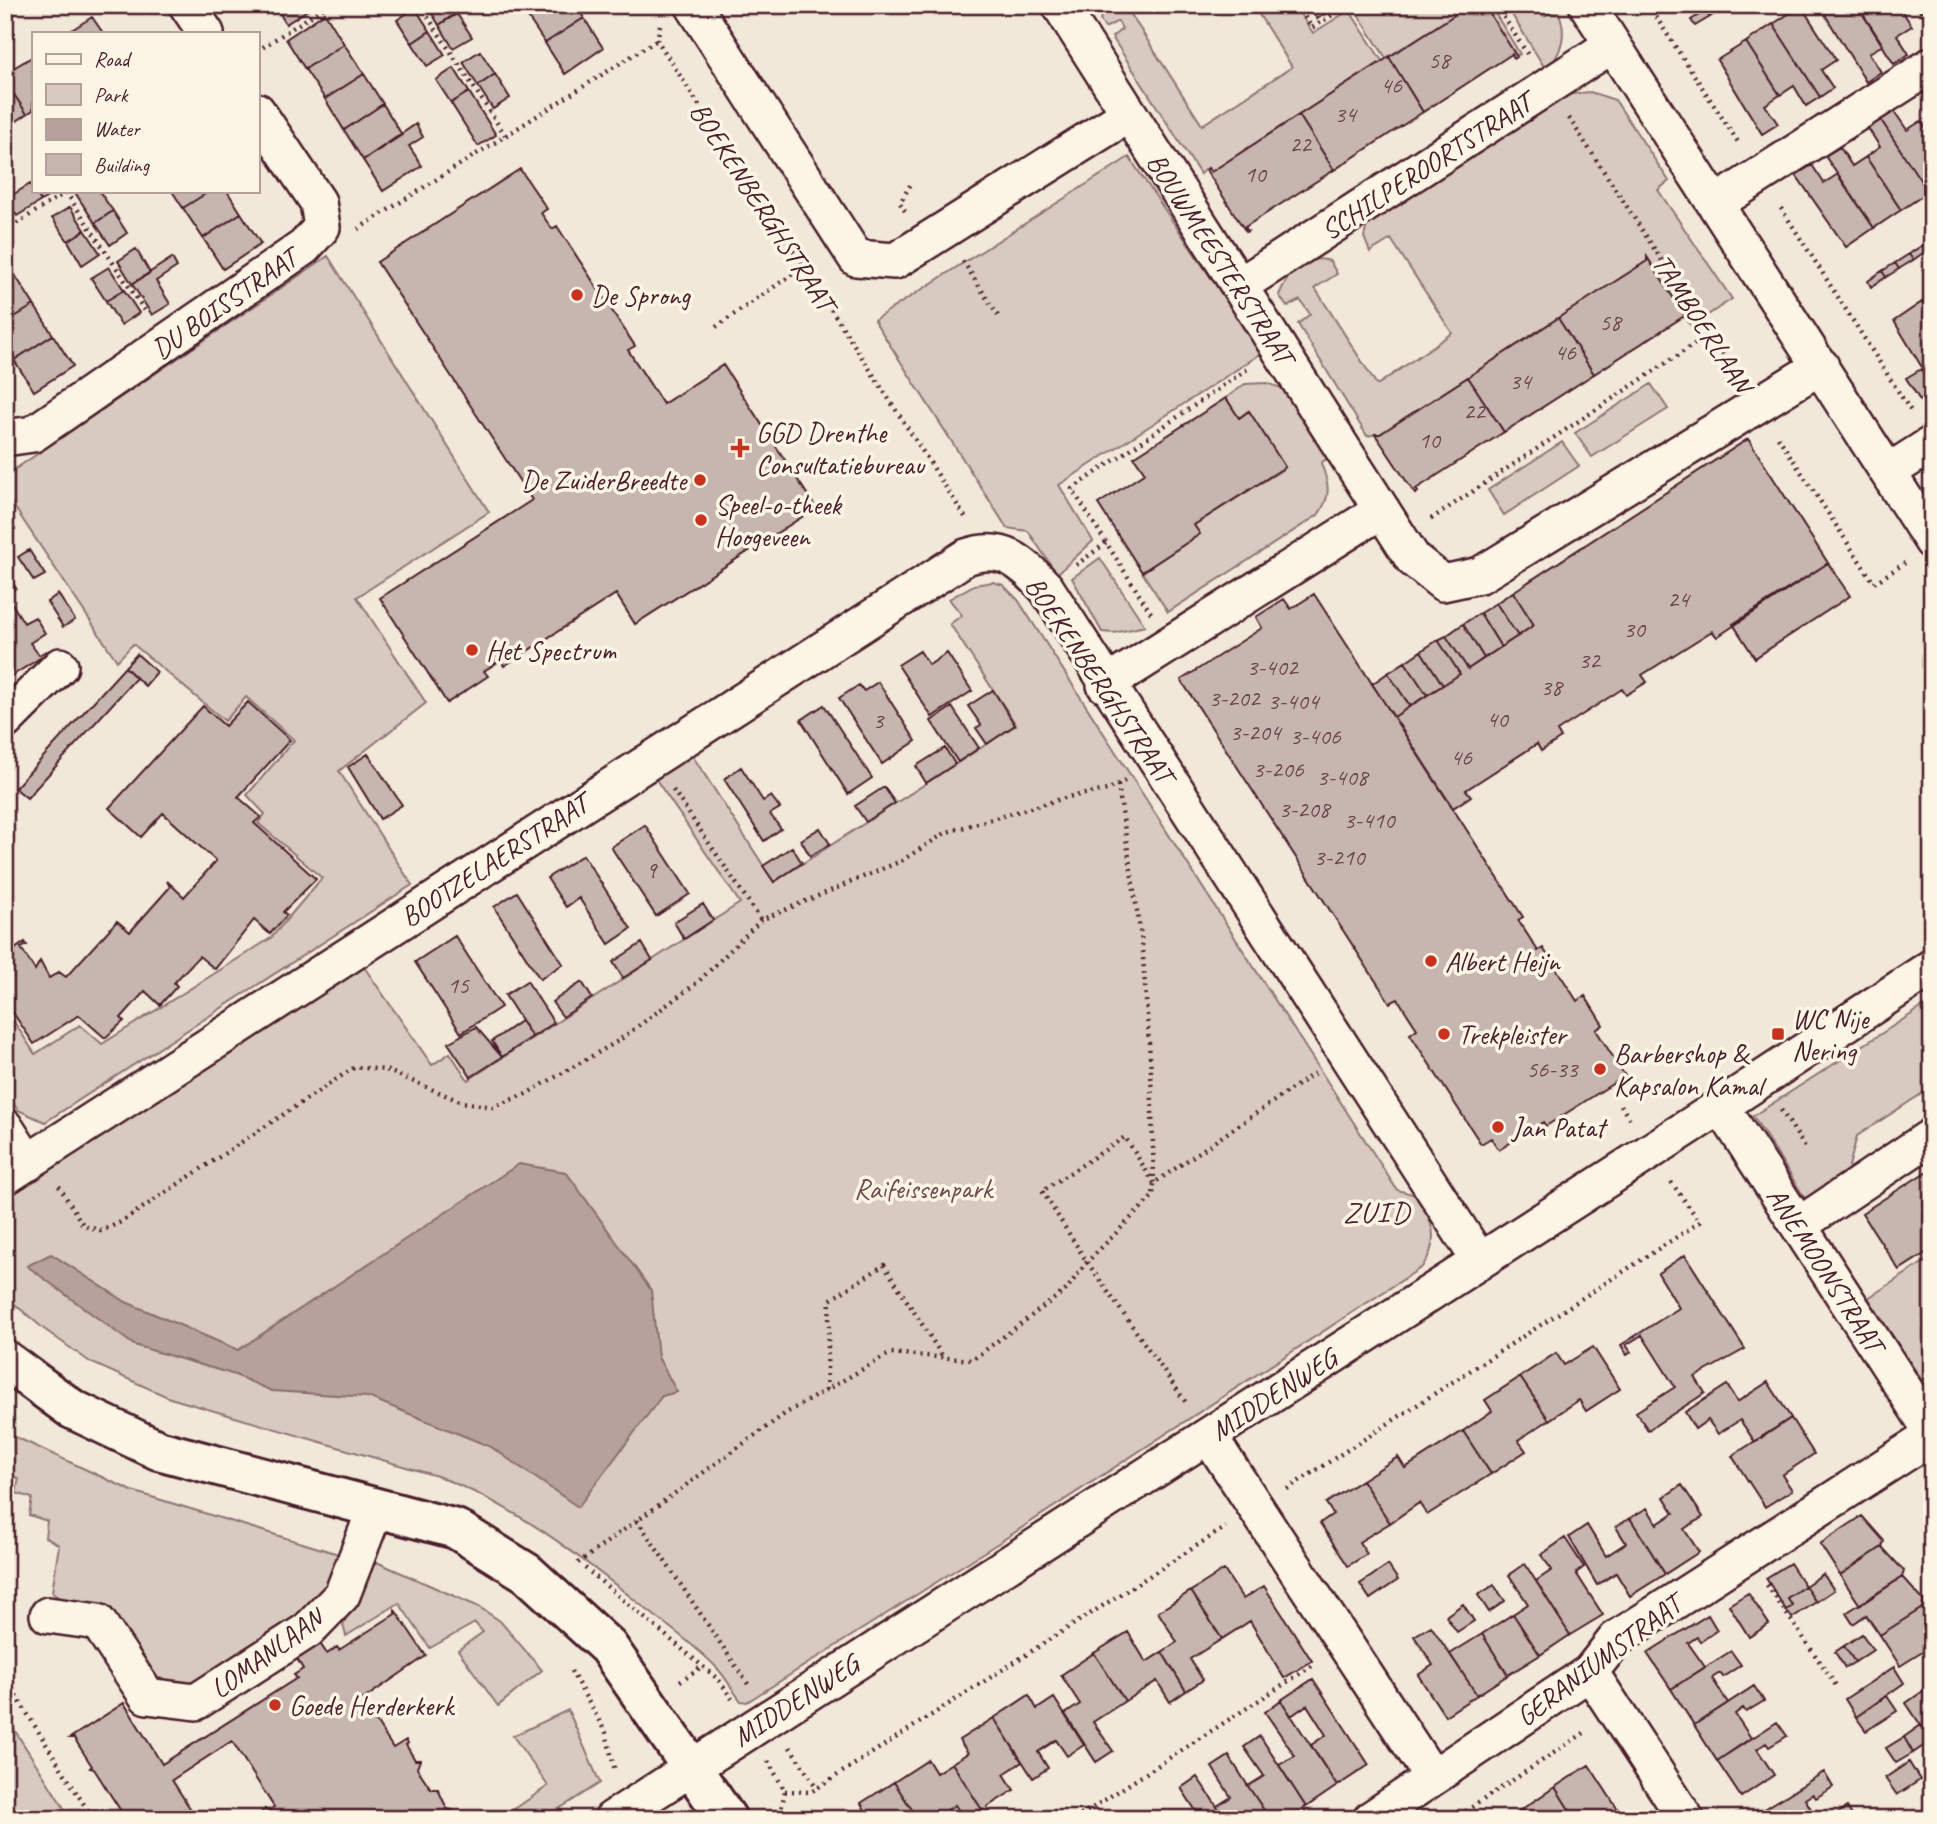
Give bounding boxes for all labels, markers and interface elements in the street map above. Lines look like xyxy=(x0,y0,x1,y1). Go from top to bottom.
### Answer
legend xyxy=(32,32,259,192)
house number: 58 xyxy=(1428,45,1452,75)
text: Road xyxy=(94,46,133,72)
house number: 46 xyxy=(1380,70,1403,100)
street label: SCHILPEROORTSTRAAT xyxy=(1314,81,1544,248)
text: Park xyxy=(94,82,129,108)
street label: BOEKENBERGHSTRAAT xyxy=(682,96,847,323)
house number: 34 xyxy=(1334,99,1358,129)
text: Water xyxy=(94,116,141,142)
house number: 22 xyxy=(1289,129,1313,159)
street label: BOUWMEESTERSTRAAT xyxy=(1139,146,1305,375)
text: Building xyxy=(94,152,151,178)
house number: 10 xyxy=(1244,159,1268,189)
street label: DU BOISSTRAAT xyxy=(145,237,309,366)
street label: TAMBOERLAAN xyxy=(1645,247,1763,403)
place label: De Sprong xyxy=(591,278,691,313)
marker: De Sprong xyxy=(569,287,585,303)
house number: 58 xyxy=(1599,307,1623,337)
house number: 46 xyxy=(1554,337,1577,367)
house number: 34 xyxy=(1509,366,1533,396)
house number: 22 xyxy=(1463,396,1487,426)
place label: GGD Drenthe Consultatiebureau xyxy=(756,415,926,482)
house number: 10 xyxy=(1418,425,1442,455)
marker: GGD Drenthe Consultatiebureau xyxy=(730,438,750,458)
place label: De ZuiderBreedte xyxy=(521,463,688,498)
marker: De ZuiderBreedte xyxy=(692,472,708,488)
place label: Speel-o-theek Hoogeveen xyxy=(715,487,842,554)
marker: Speel-o-theek Hoogeveen xyxy=(693,512,709,528)
street label: BOEKENBERGHSTRAAT xyxy=(1018,570,1185,795)
house number: 24 xyxy=(1667,584,1691,614)
house number: 30 xyxy=(1623,614,1647,644)
place label: Het Spectrum xyxy=(486,633,617,668)
marker: Het Spectrum xyxy=(464,642,480,658)
house number: 32 xyxy=(1578,645,1602,675)
house number: 3-402 xyxy=(1246,652,1300,682)
house number: 38 xyxy=(1540,672,1564,702)
house number: 3-202 xyxy=(1208,683,1262,713)
house number: 3-404 xyxy=(1267,686,1321,716)
house number: 40 xyxy=(1486,704,1510,734)
house number: 3 xyxy=(873,705,886,735)
house number: 3-204 xyxy=(1229,717,1283,747)
house number: 3-406 xyxy=(1289,721,1342,751)
house number: 46 xyxy=(1450,742,1473,772)
house number: 3-206 xyxy=(1252,754,1305,784)
house number: 3-408 xyxy=(1316,762,1370,792)
street label: BOOTZELAERSTRAAT xyxy=(394,783,601,934)
house number: 3-208 xyxy=(1278,794,1332,824)
house number: 3-410 xyxy=(1343,805,1397,835)
house number: 3-210 xyxy=(1313,842,1367,872)
house number: 9 xyxy=(646,855,659,885)
place label: Albert Heijn xyxy=(1445,944,1561,979)
marker: Albert Heijn xyxy=(1423,953,1439,969)
house number: 15 xyxy=(447,970,470,1000)
place label: WC Nije Nering xyxy=(1792,1001,1870,1068)
place label: Trekpleister xyxy=(1458,1017,1569,1052)
marker: Trekpleister xyxy=(1436,1026,1452,1042)
marker: WC Nije Nering xyxy=(1770,1026,1786,1042)
place label: Barbershop & Kapsalon Kamal xyxy=(1614,1036,1768,1103)
house number: 56-33 xyxy=(1526,1054,1580,1084)
marker: Barbershop & Kapsalon Kamal xyxy=(1592,1061,1608,1077)
place label: Jan Patat xyxy=(1510,1110,1608,1145)
marker: Jan Patat xyxy=(1490,1119,1506,1135)
park label: Raifeissenpark xyxy=(854,1171,995,1206)
street label: ANEMOONSTRAAT xyxy=(1759,1180,1895,1363)
district label: ZUID xyxy=(1343,1193,1412,1231)
street label: MIDDENWEG xyxy=(1204,1339,1346,1448)
street label: GERANIUMSTRAAT xyxy=(1509,1583,1693,1734)
street label: LOMANLAAN xyxy=(203,1599,333,1706)
street label: MIDDENWEG xyxy=(726,1645,868,1754)
place label: Goede Herderkerk xyxy=(289,1688,456,1723)
marker: Goede Herderkerk xyxy=(267,1697,283,1713)

